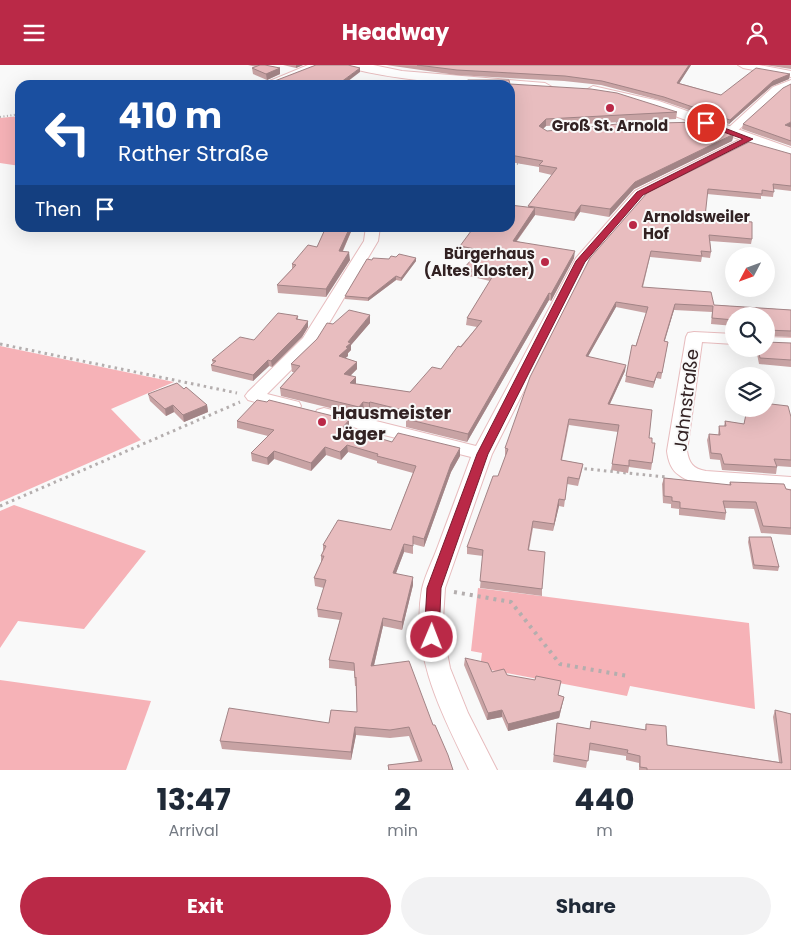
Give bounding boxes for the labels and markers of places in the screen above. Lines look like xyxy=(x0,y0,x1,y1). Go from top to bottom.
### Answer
marker: Groß St. Arnold xyxy=(604,102,616,114)
pin xyxy=(685,102,727,144)
place label: Groß St. Arnold xyxy=(552,115,668,136)
place label: Arnoldsweiler Hof xyxy=(643,206,750,244)
marker: Arnoldsweiler Hof xyxy=(627,219,639,231)
place label: Bürgerhaus (Altes Kloster) xyxy=(424,243,535,281)
marker: Bürgerhaus (Altes Kloster) xyxy=(539,256,551,268)
place label: Hausmeister Jäger xyxy=(332,400,451,446)
marker: Hausmeister Jäger xyxy=(316,416,328,428)

